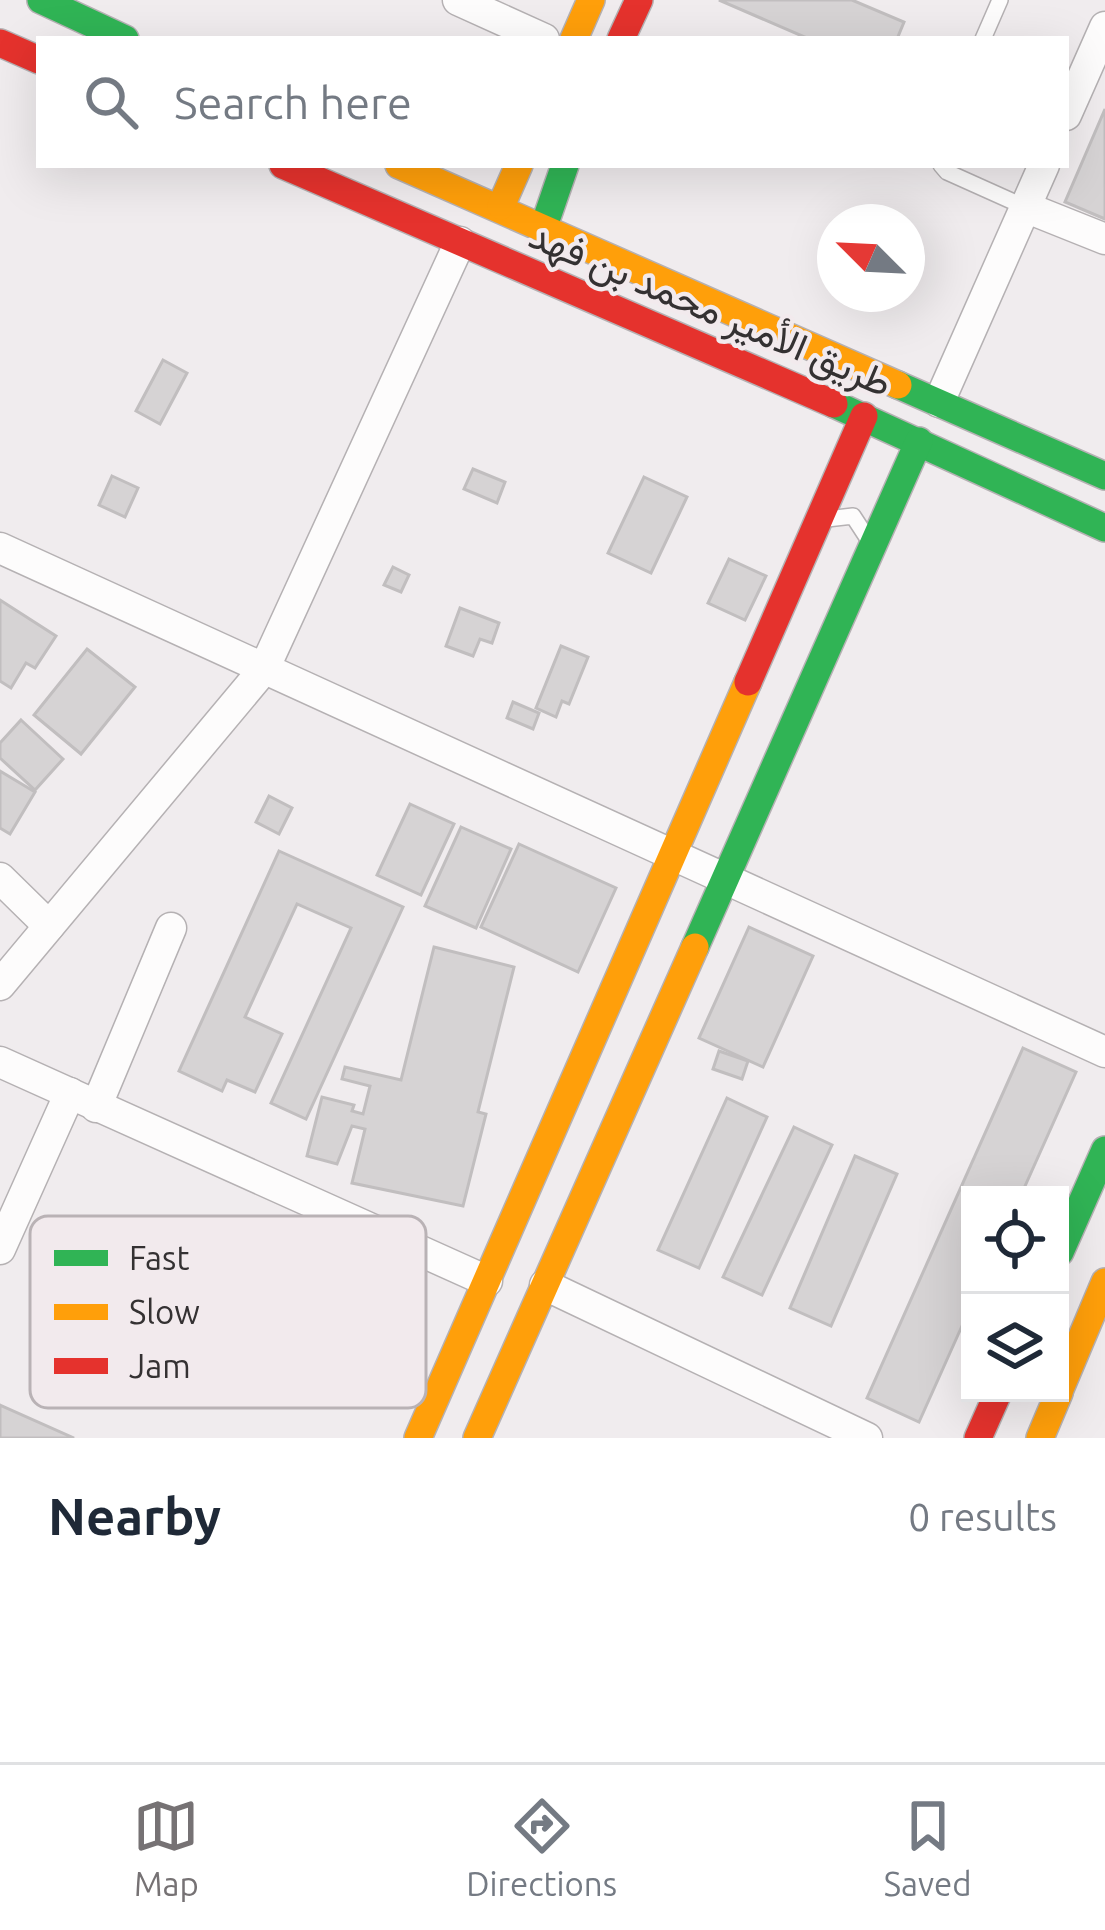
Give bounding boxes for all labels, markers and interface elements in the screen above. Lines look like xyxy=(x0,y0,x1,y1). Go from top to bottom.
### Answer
search box xyxy=(36,36,1069,168)
icon: search xyxy=(78,69,144,135)
text: Search here xyxy=(174,77,412,128)
north arrow xyxy=(817,204,925,312)
street label: طريق الأمير محمد بن فهد xyxy=(522,212,898,407)
map controls xyxy=(961,1186,1069,1402)
button: locate xyxy=(961,1186,1069,1294)
legend xyxy=(30,1216,426,1408)
text: Fast xyxy=(129,1239,189,1276)
text: Slow xyxy=(129,1293,200,1330)
button: layers xyxy=(961,1294,1069,1402)
text: Jam xyxy=(129,1347,191,1384)
text: Nearby xyxy=(48,1487,221,1545)
text: 0 results xyxy=(908,1495,1057,1538)
tab: Map xyxy=(133,1793,199,1902)
tab: Directions xyxy=(466,1793,617,1902)
tab: Saved xyxy=(884,1793,972,1902)

